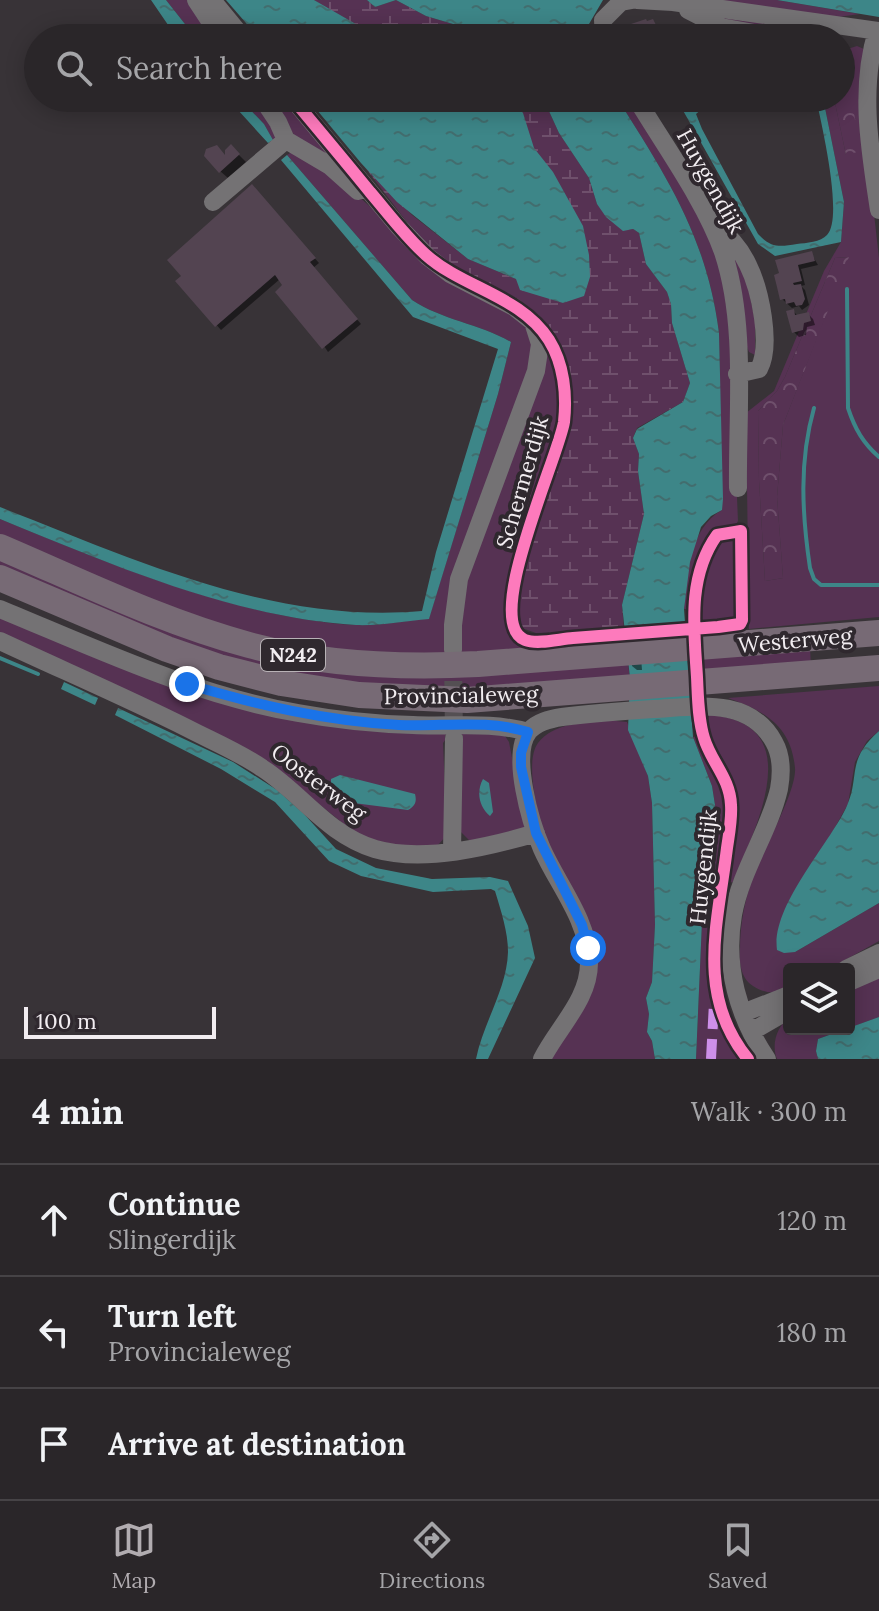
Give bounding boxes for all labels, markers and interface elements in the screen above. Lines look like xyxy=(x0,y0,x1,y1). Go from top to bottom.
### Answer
search box xyxy=(24,24,855,112)
icon: search xyxy=(52,46,96,90)
text: Search here xyxy=(116,49,283,87)
street label: Huygendijk xyxy=(671,124,751,238)
street label: Schermerdijk xyxy=(490,412,554,552)
street label: Westerweg xyxy=(737,621,854,659)
road number: N242 xyxy=(261,639,325,671)
route end xyxy=(169,666,205,702)
street label: Provincialeweg xyxy=(383,680,539,710)
street label: Oosterweg xyxy=(266,737,373,827)
street label: Huygendijk xyxy=(683,808,723,926)
route start xyxy=(570,930,606,966)
map controls xyxy=(783,963,855,1035)
button: layers xyxy=(783,963,855,1035)
scale bar xyxy=(24,1003,216,1039)
text: 100 m xyxy=(36,1007,97,1035)
text: 4 min xyxy=(32,1090,124,1133)
text: Walk · 300 m xyxy=(691,1095,847,1128)
text: Continue xyxy=(108,1185,240,1223)
icon: ahead xyxy=(32,1198,76,1242)
text: 120 m xyxy=(777,1204,847,1237)
text: Slingerdijk xyxy=(108,1223,236,1256)
text: Turn left xyxy=(108,1297,236,1335)
icon: left xyxy=(32,1310,76,1354)
text: 180 m xyxy=(777,1316,847,1349)
text: Provincialeweg xyxy=(108,1335,291,1368)
icon: arrive xyxy=(32,1422,76,1466)
text: Arrive at destination xyxy=(108,1425,406,1463)
tab: Map xyxy=(111,1518,156,1594)
tab: Directions xyxy=(379,1518,485,1594)
tab: Saved xyxy=(708,1518,768,1594)

